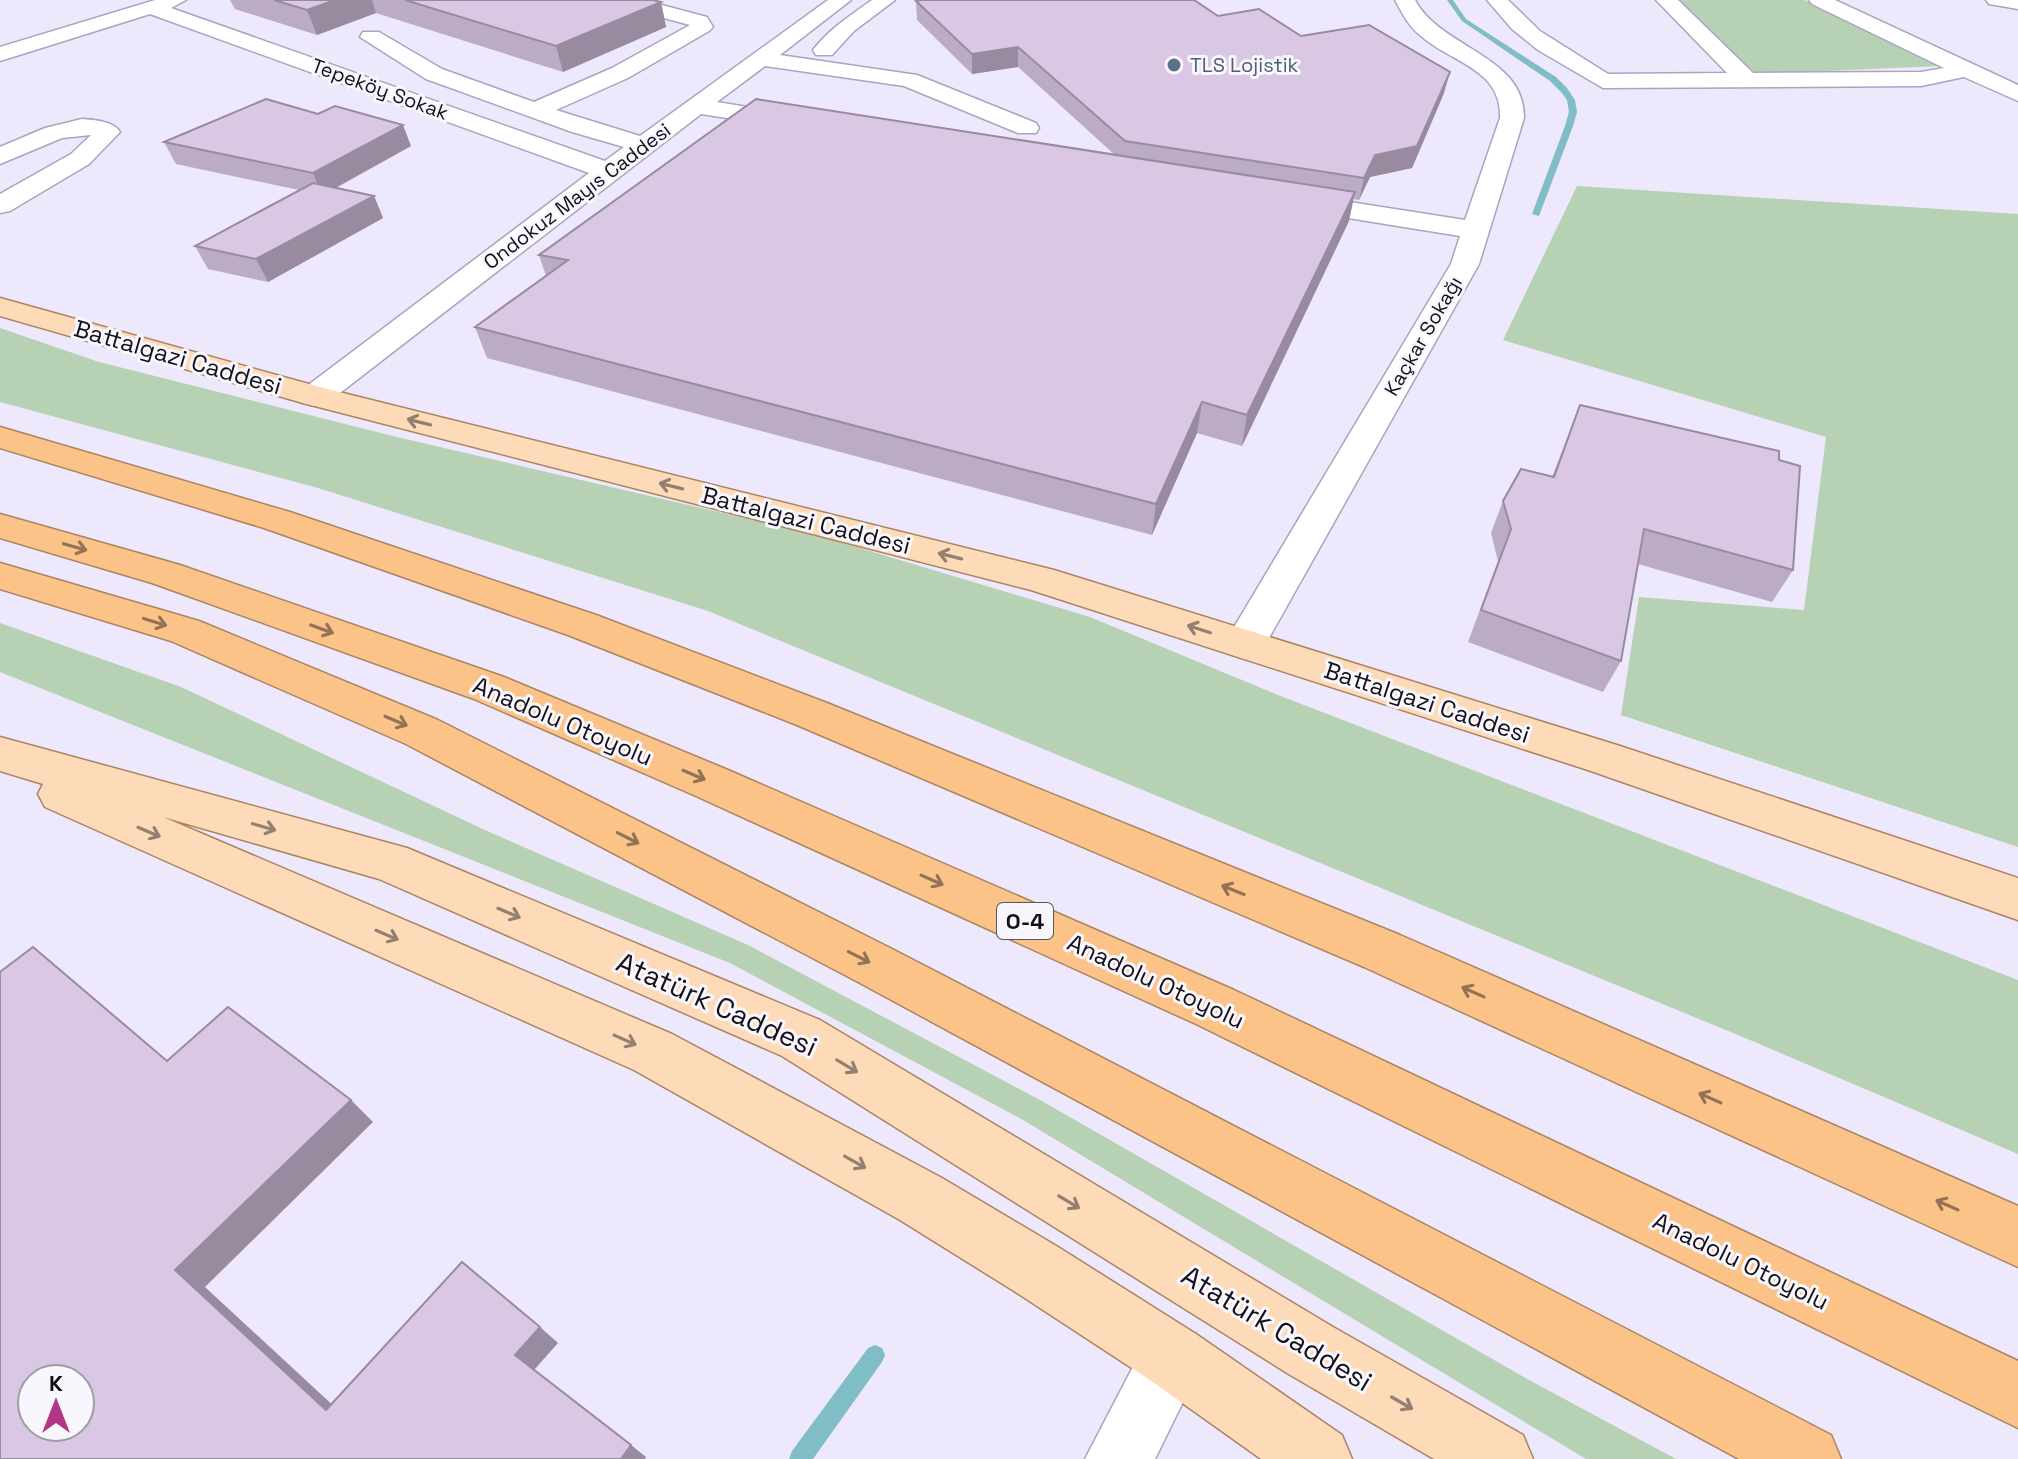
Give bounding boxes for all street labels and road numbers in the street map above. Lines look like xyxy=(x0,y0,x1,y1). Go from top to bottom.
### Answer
street label: Tepeköy Sokak xyxy=(308,52,452,126)
street label: Ondokuz Mayıs Caddesi xyxy=(478,117,676,275)
street label: Kaçkar Sokağı xyxy=(1378,271,1468,401)
street label: Battalgazi Caddesi xyxy=(71,313,285,401)
street label: Battalgazi Caddesi xyxy=(698,479,914,561)
street label: Battalgazi Caddesi xyxy=(1320,654,1534,750)
street label: Anadolu Otoyolu xyxy=(469,669,657,773)
road number: O-4 xyxy=(997,903,1053,939)
street label: Anadolu Otoyolu xyxy=(1062,926,1250,1036)
street label: Atatürk Caddesi xyxy=(611,944,823,1064)
street label: Anadolu Otoyolu xyxy=(1648,1205,1834,1317)
street label: Atatürk Caddesi xyxy=(1175,1257,1379,1399)

